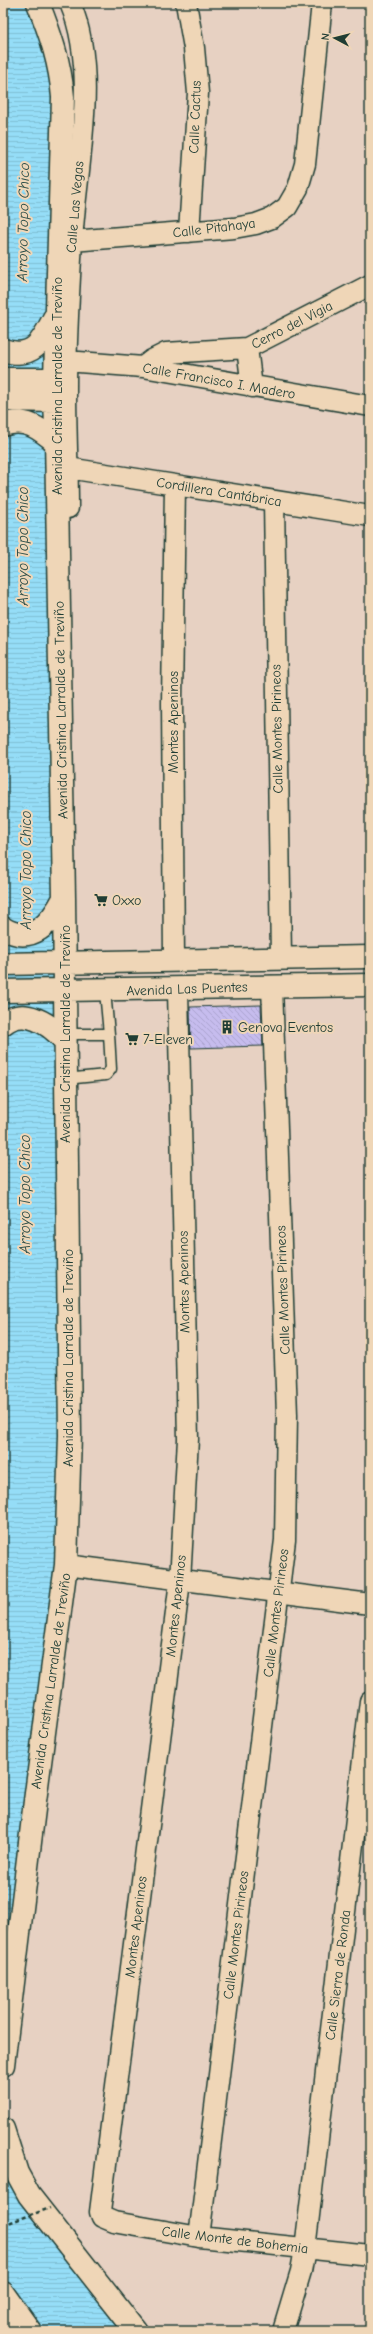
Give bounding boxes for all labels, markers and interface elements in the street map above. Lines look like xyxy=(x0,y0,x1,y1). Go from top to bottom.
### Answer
north arrow xyxy=(315,18,355,58)
text: N xyxy=(319,32,332,41)
street label: Calle Cactus xyxy=(185,80,205,154)
street label: Calle Las Vegas xyxy=(63,160,88,254)
water label: Arroyo Topo Chico xyxy=(13,162,33,283)
street label: Calle Pitahaya xyxy=(172,214,256,242)
street label: Avenida Cristina Larralde de Treviño xyxy=(49,277,66,495)
street label: Cerro del Vigia xyxy=(248,297,336,353)
street label: Calle Francisco I. Madero xyxy=(141,359,297,403)
street label: Cordillera Cantábrica xyxy=(155,474,283,510)
water label: Arroyo Topo Chico xyxy=(14,486,32,607)
street label: Avenida Cristina Larralde de Treviño xyxy=(51,601,71,819)
street label: Calle Montes Pirineos xyxy=(267,664,287,794)
street label: Montes Apeninos xyxy=(165,671,182,773)
water label: Arroyo Topo Chico xyxy=(17,810,35,931)
supermarket icon: Oxxo xyxy=(93,892,109,908)
place label: Oxxo xyxy=(112,892,141,909)
street label: Avenida Cristina Larralde de Treviño xyxy=(57,925,74,1143)
street label: Avenida Las Puentes xyxy=(126,978,248,1000)
building icon: Genova Eventos xyxy=(219,1019,235,1035)
place label: Genova Eventos xyxy=(238,1019,333,1036)
supermarket icon: 7-Eleven xyxy=(124,1031,140,1047)
place label: 7-Eleven xyxy=(143,1031,193,1048)
water label: Arroyo Topo Chico xyxy=(16,1134,34,1255)
street label: Calle Montes Pirineos xyxy=(272,1225,294,1355)
street label: Montes Apeninos xyxy=(175,1231,193,1333)
street label: Avenida Cristina Larralde de Treviño xyxy=(60,1249,77,1467)
street label: Calle Montes Pirineos xyxy=(260,1548,292,1678)
street label: Montes Apeninos xyxy=(162,1554,190,1658)
street label: Avenida Cristina Larralde de Treviño xyxy=(27,1572,75,1790)
street label: Calle Montes Pirineos xyxy=(220,1870,252,2000)
street label: Montes Apeninos xyxy=(121,1875,151,1979)
street label: Calle Sierra de Ronda xyxy=(322,1909,354,2041)
street label: Calle Monte de Bohemia xyxy=(161,2223,309,2257)

